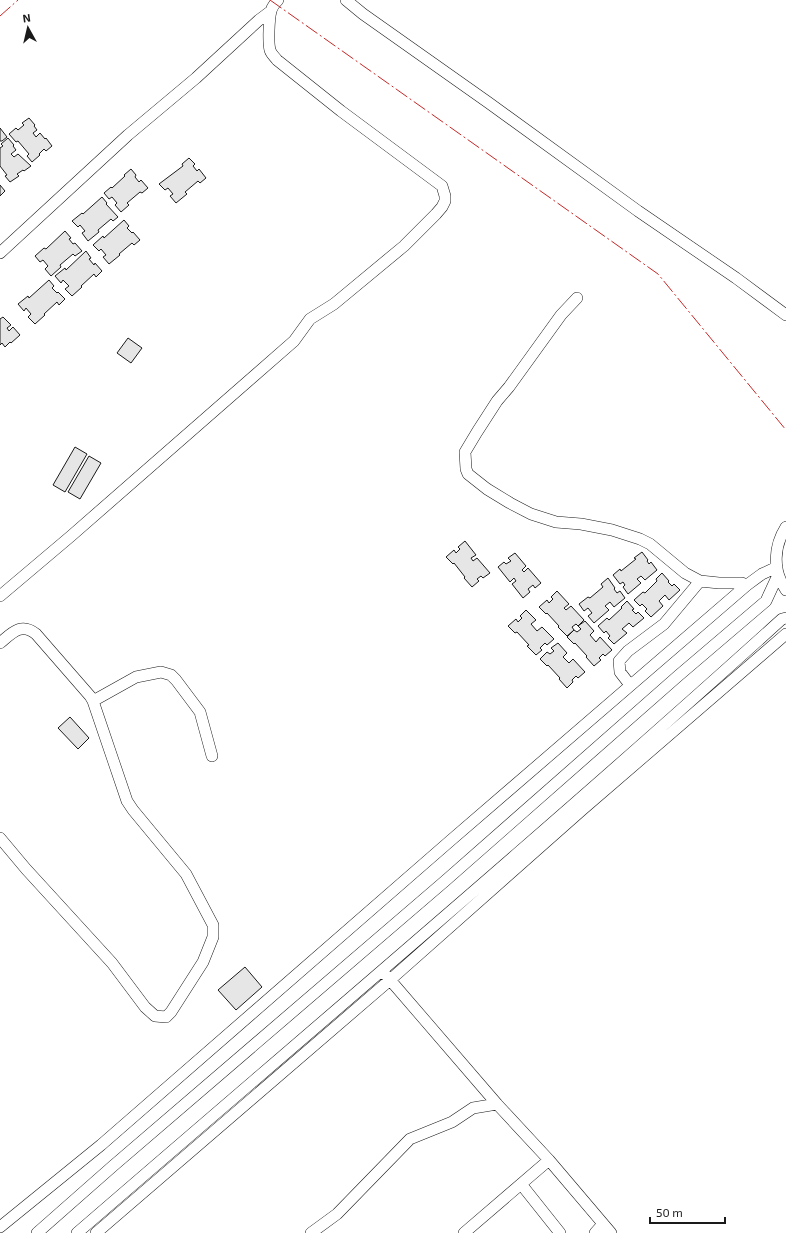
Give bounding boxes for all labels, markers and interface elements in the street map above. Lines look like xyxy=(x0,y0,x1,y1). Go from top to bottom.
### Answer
north arrow xyxy=(8,8,48,48)
text: N xyxy=(22,11,31,25)
scale bar xyxy=(650,1199,725,1225)
text: 50 m xyxy=(656,1205,683,1219)

